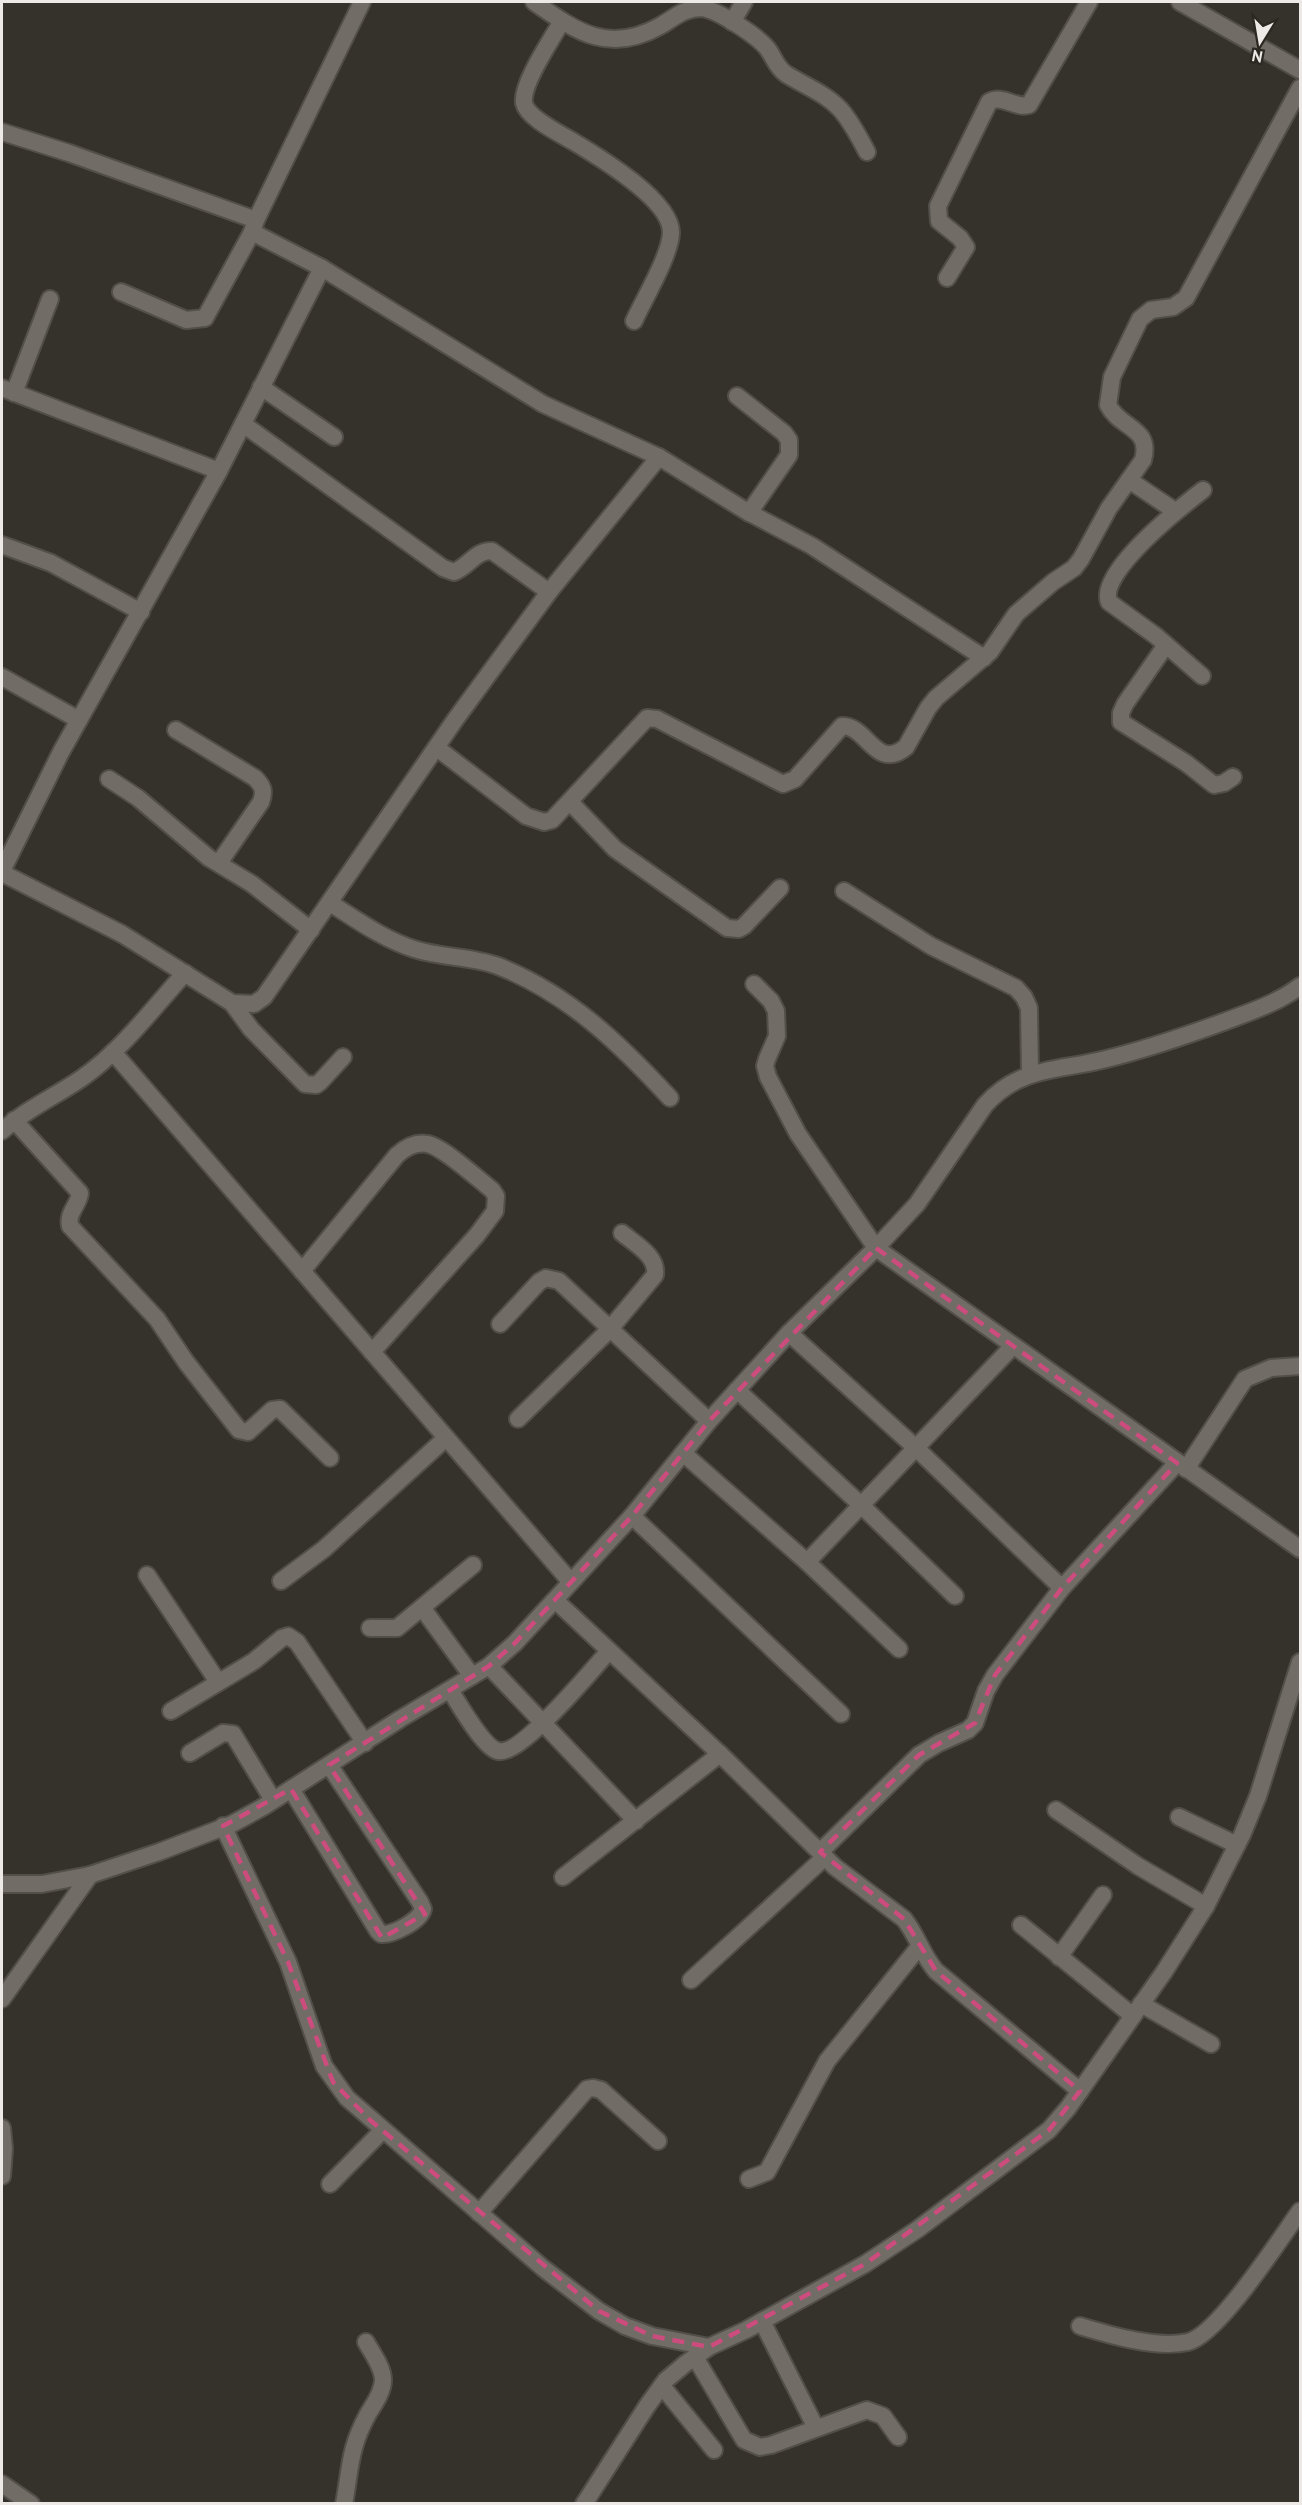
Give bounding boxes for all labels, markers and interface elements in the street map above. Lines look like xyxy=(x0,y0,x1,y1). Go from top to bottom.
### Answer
north arrow xyxy=(1230,12,1290,72)
text: N xyxy=(1250,46,1264,68)

